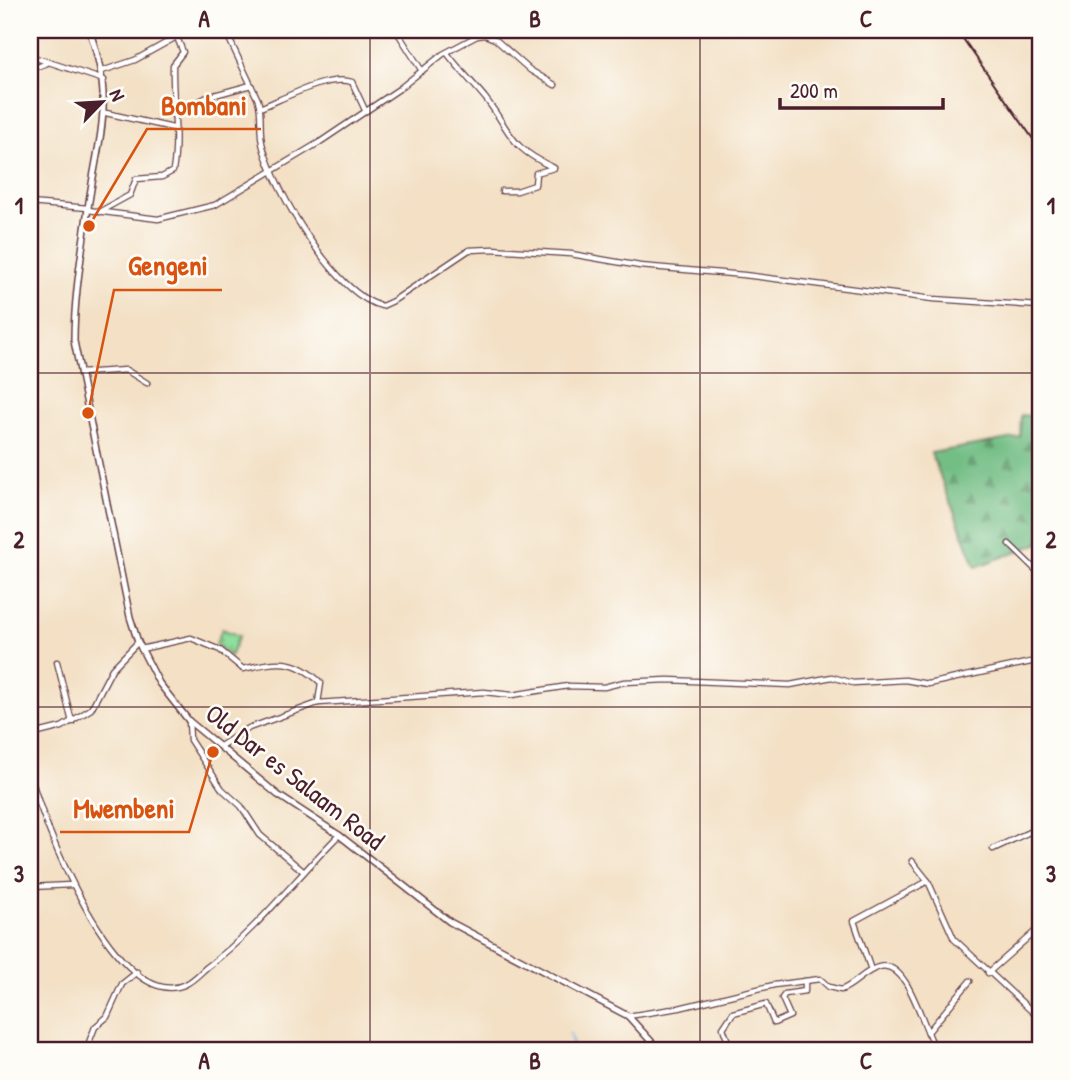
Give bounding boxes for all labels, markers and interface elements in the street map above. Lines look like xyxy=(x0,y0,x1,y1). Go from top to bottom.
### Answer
text: A xyxy=(198,3,210,34)
text: B xyxy=(529,3,541,34)
text: C xyxy=(860,3,872,34)
north arrow xyxy=(66,66,136,136)
scale bar xyxy=(780,66,942,110)
text: 200 m xyxy=(790,76,838,105)
callout: Bombani xyxy=(147,80,261,129)
text: N xyxy=(103,85,131,105)
text: Bombani xyxy=(161,86,247,124)
text: 1 xyxy=(15,190,23,221)
text: 1 xyxy=(1047,190,1055,221)
callout: Gengeni xyxy=(114,241,222,290)
text: Gengeni xyxy=(128,246,208,285)
text: 2 xyxy=(14,524,25,555)
text: 2 xyxy=(1046,524,1057,555)
street label: Old Dar es Salaam Road xyxy=(199,696,392,858)
callout: Mwembeni xyxy=(60,783,189,832)
text: Mwembeni xyxy=(73,789,175,827)
text: 3 xyxy=(14,858,24,889)
text: 3 xyxy=(1046,858,1056,889)
text: A xyxy=(198,1045,210,1076)
text: B xyxy=(529,1045,541,1076)
text: C xyxy=(860,1045,872,1076)

